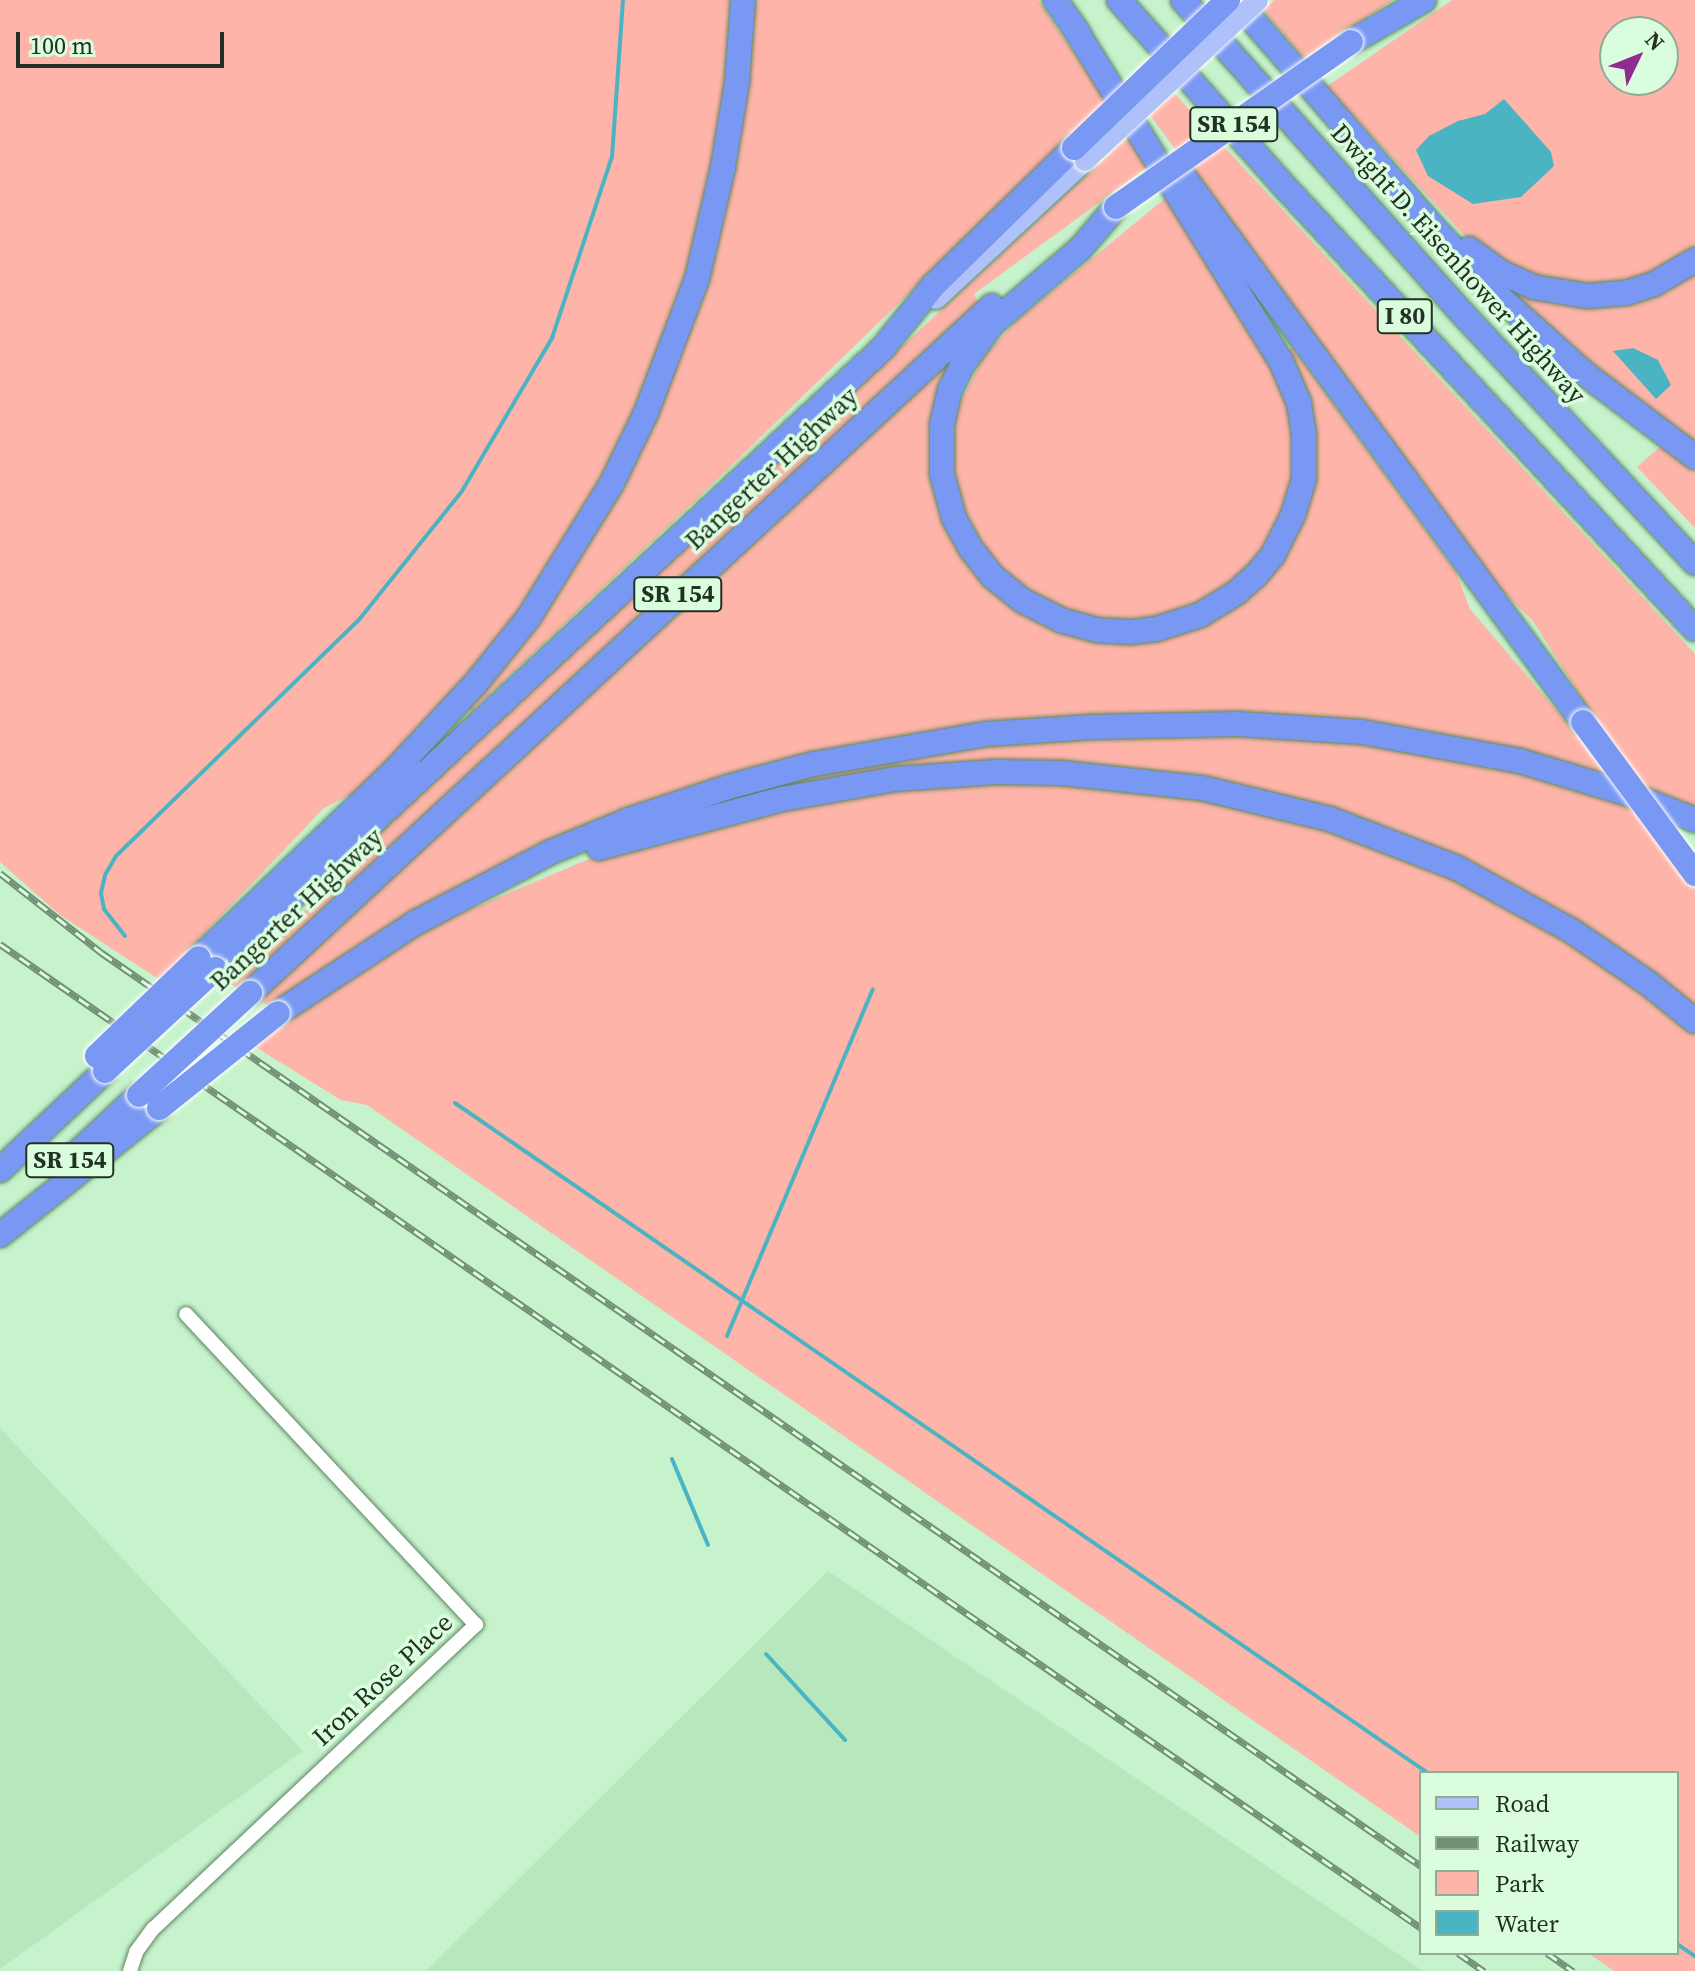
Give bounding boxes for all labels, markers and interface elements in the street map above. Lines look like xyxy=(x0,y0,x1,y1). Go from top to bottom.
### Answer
scale bar xyxy=(20,16,228,66)
north arrow xyxy=(1599,16,1679,96)
text: N xyxy=(1639,25,1672,57)
text: 100 m xyxy=(30,29,93,62)
road number: SR 154 xyxy=(1188,104,1280,144)
street label: Dwight D. Eisenhower Highway xyxy=(1324,118,1592,410)
road number: I 80 xyxy=(1375,296,1435,336)
street label: Bangerter Highway xyxy=(679,381,865,557)
road number: SR 154 xyxy=(632,574,724,614)
street label: Bangerter Highway xyxy=(204,822,390,998)
road number: SR 154 xyxy=(24,1140,116,1180)
street label: Iron Rose Place xyxy=(307,1607,459,1753)
legend xyxy=(1419,1771,1679,1955)
text: Road xyxy=(1495,1787,1549,1820)
text: Railway xyxy=(1495,1827,1579,1860)
text: Park xyxy=(1495,1867,1544,1900)
text: Water xyxy=(1495,1907,1559,1940)

